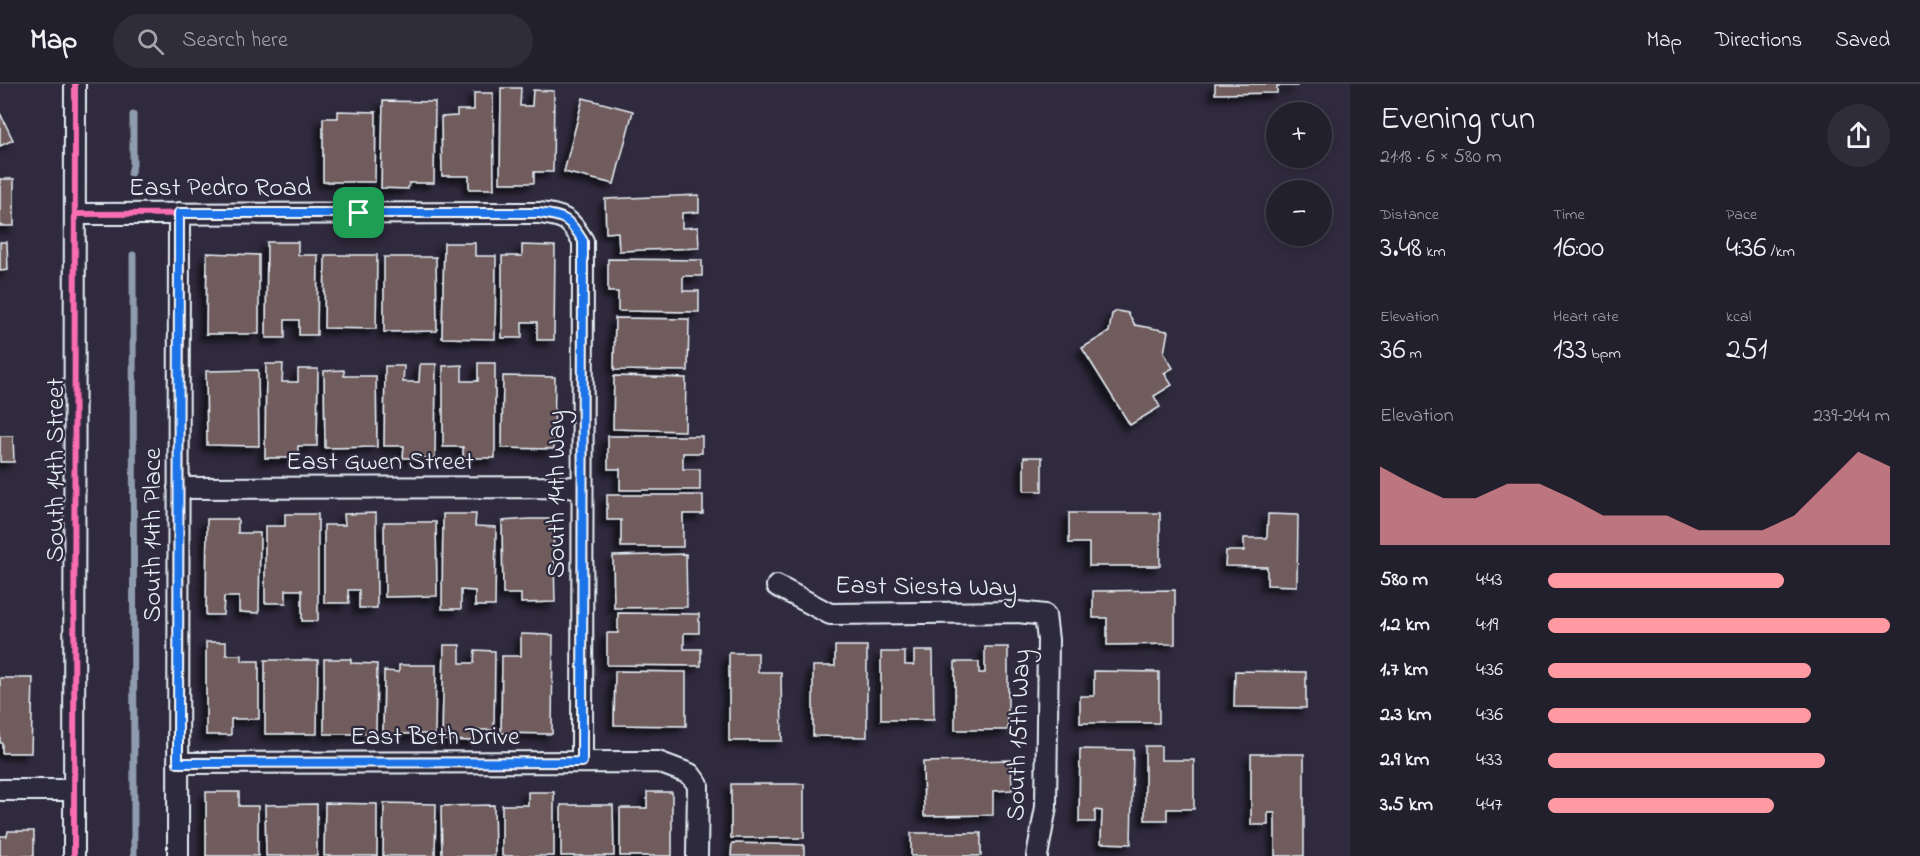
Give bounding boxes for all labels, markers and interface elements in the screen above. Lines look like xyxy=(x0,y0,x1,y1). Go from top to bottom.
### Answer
search box xyxy=(113,14,533,68)
text: Map xyxy=(30,21,77,62)
icon: search xyxy=(134,25,167,58)
text: Search here xyxy=(182,25,288,57)
text: Map xyxy=(1646,26,1682,56)
text: Directions xyxy=(1715,26,1802,56)
text: Saved xyxy=(1835,26,1890,56)
text: Evening run xyxy=(1380,96,1535,144)
map controls xyxy=(1266,102,1332,246)
button: + xyxy=(1266,102,1332,168)
button: share xyxy=(1827,104,1890,167)
text: 21:18 · 6 × 580 m xyxy=(1380,143,1502,172)
street label: East Pedro Road xyxy=(129,170,312,208)
button: − xyxy=(1266,180,1332,246)
pin xyxy=(333,187,384,238)
icon: arrive xyxy=(342,196,375,229)
text: Distance xyxy=(1380,203,1439,227)
text: Time xyxy=(1553,203,1585,227)
text: Pace xyxy=(1726,203,1757,227)
text: 3.48 xyxy=(1380,227,1422,271)
text: 16:00 xyxy=(1553,227,1604,271)
text: 4:36 xyxy=(1726,227,1767,271)
text: km xyxy=(1422,240,1446,264)
text: /km xyxy=(1767,240,1795,264)
text: Elevation xyxy=(1380,305,1439,329)
text: Heart rate xyxy=(1553,305,1619,329)
text: kcal xyxy=(1726,305,1751,329)
text: 36 xyxy=(1380,329,1406,373)
text: 133 xyxy=(1553,329,1587,373)
text: 251 xyxy=(1726,329,1768,373)
text: m xyxy=(1406,342,1422,366)
text: bpm xyxy=(1587,342,1621,366)
street label: South 14th Street xyxy=(38,377,76,562)
text: Elevation xyxy=(1380,402,1454,431)
text: 239–244 m xyxy=(1813,402,1890,431)
street label: South 14th Way xyxy=(539,410,577,578)
street label: East Gwen Street xyxy=(286,444,474,482)
street label: South 14th Place xyxy=(135,448,173,622)
text: 580 m xyxy=(1380,566,1428,595)
text: 4:43 xyxy=(1476,566,1502,595)
street label: East Siesta Way xyxy=(834,567,1017,609)
text: 1.2 km xyxy=(1380,611,1430,640)
text: 4:19 xyxy=(1476,611,1498,640)
street label: South 15th Way xyxy=(998,649,1042,822)
text: 1.7 km xyxy=(1380,656,1428,685)
text: 4:36 xyxy=(1476,656,1503,685)
text: 2.3 km xyxy=(1380,701,1432,730)
text: 4:36 xyxy=(1476,701,1503,730)
street label: East Beth Drive xyxy=(350,719,520,757)
text: 2.9 km xyxy=(1380,746,1429,775)
text: 4:33 xyxy=(1476,746,1502,775)
text: 3.5 km xyxy=(1380,791,1433,820)
text: 4:47 xyxy=(1476,791,1502,820)

